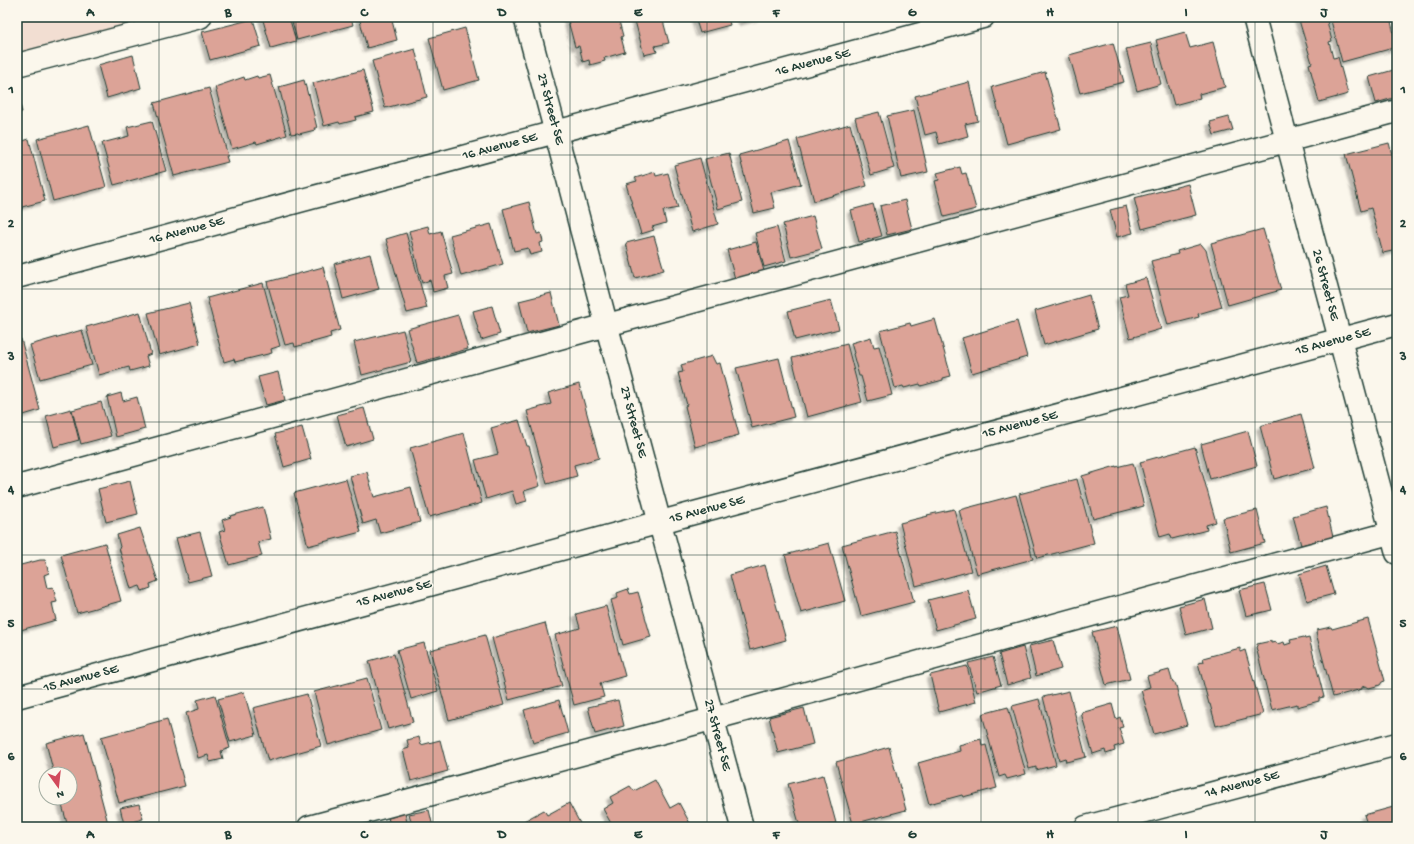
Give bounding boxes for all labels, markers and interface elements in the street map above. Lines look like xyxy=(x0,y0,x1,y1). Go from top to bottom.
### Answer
text: A xyxy=(85,6,95,21)
text: B xyxy=(224,6,233,21)
text: C xyxy=(359,6,369,21)
text: D xyxy=(497,6,507,21)
text: E xyxy=(634,6,643,21)
text: F xyxy=(772,6,781,21)
text: G xyxy=(908,6,917,21)
text: H xyxy=(1046,6,1054,21)
text: I xyxy=(1184,6,1188,21)
text: J xyxy=(1320,6,1329,21)
street label: 16 Avenue SE xyxy=(773,45,853,81)
street label: 27 Street SE xyxy=(532,71,568,148)
text: 1 xyxy=(7,83,14,98)
text: 1 xyxy=(1399,83,1406,98)
street label: 16 Avenue SE xyxy=(460,129,540,165)
street label: 16 Avenue SE xyxy=(147,213,227,249)
text: 2 xyxy=(8,217,15,232)
text: 2 xyxy=(1400,217,1407,232)
street label: 26 Street SE xyxy=(1307,247,1343,324)
street label: 15 Avenue SE xyxy=(1293,323,1374,360)
text: 3 xyxy=(7,350,15,365)
text: 3 xyxy=(1399,350,1407,365)
street label: 27 Street SE xyxy=(615,384,651,461)
street label: 15 Avenue SE xyxy=(980,406,1061,443)
text: 4 xyxy=(7,483,15,498)
text: 4 xyxy=(1399,483,1407,498)
street label: 15 Avenue SE xyxy=(667,491,748,528)
street label: 15 Avenue SE xyxy=(354,575,435,612)
text: 5 xyxy=(8,617,15,632)
text: 5 xyxy=(1400,617,1407,632)
street label: 15 Avenue SE xyxy=(41,660,122,697)
street label: 27 Street SE xyxy=(699,697,735,774)
text: 6 xyxy=(8,750,15,765)
text: 6 xyxy=(1400,750,1407,765)
north arrow xyxy=(38,766,78,806)
street label: 14 Avenue SE xyxy=(1202,767,1282,803)
text: N xyxy=(55,787,65,800)
text: A xyxy=(85,828,95,843)
text: B xyxy=(224,828,233,843)
text: C xyxy=(359,828,369,843)
text: D xyxy=(497,828,507,843)
text: E xyxy=(634,828,643,843)
text: F xyxy=(772,828,781,843)
text: G xyxy=(908,828,917,843)
text: H xyxy=(1046,828,1054,843)
text: I xyxy=(1184,828,1188,843)
text: J xyxy=(1320,828,1329,843)

